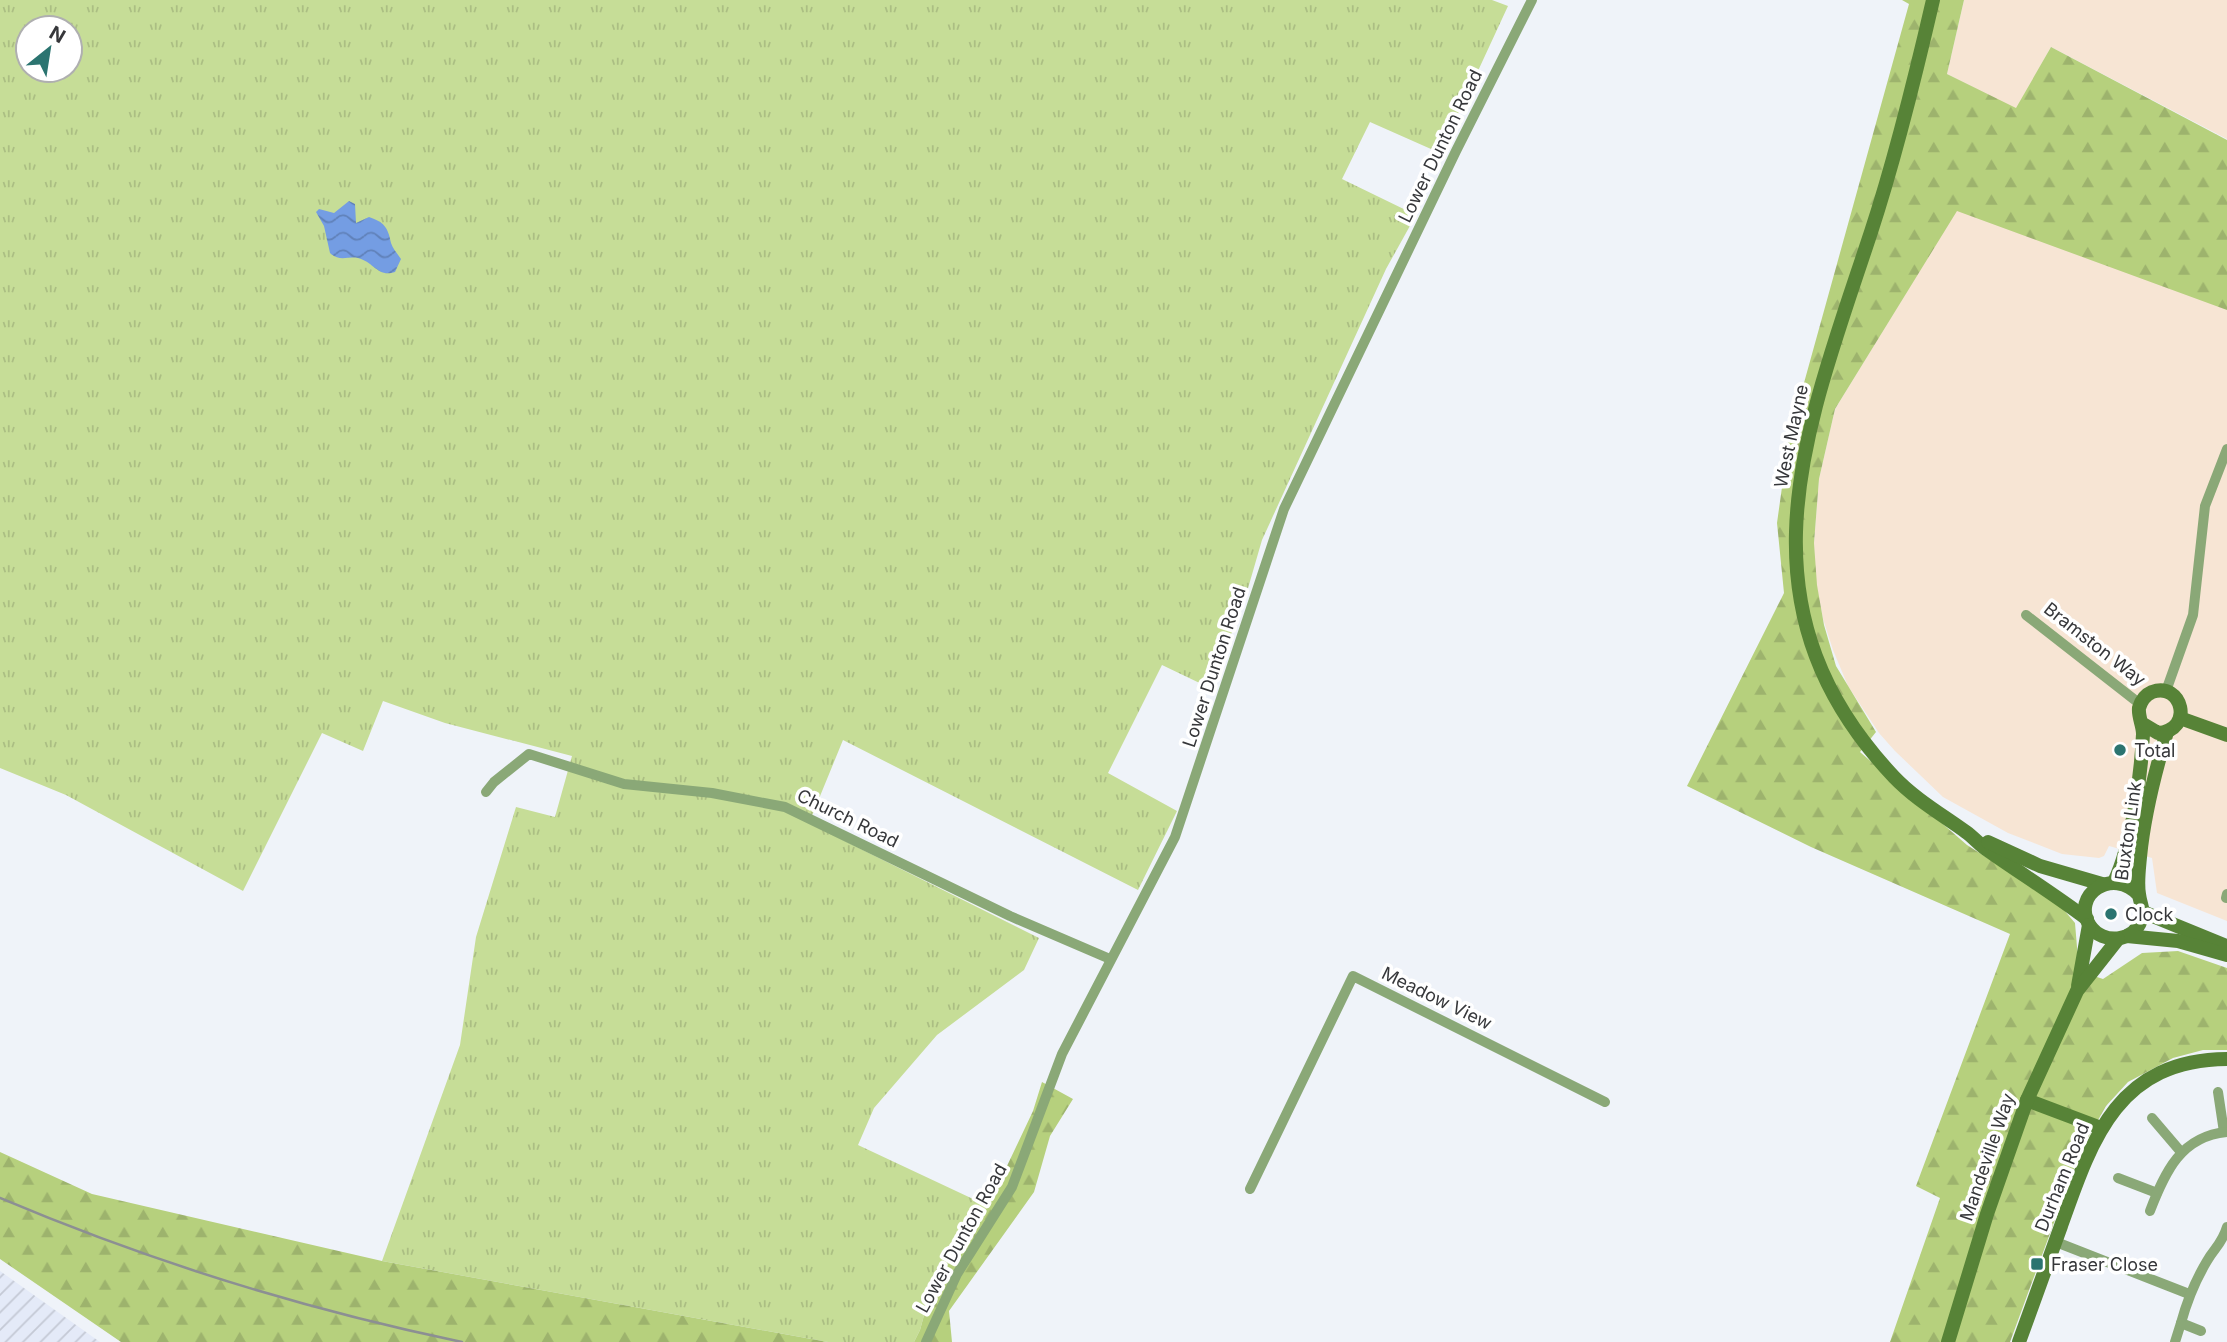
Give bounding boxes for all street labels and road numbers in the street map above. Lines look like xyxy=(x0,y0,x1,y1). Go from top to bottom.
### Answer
street label: Lower Dunton Road xyxy=(1394,66,1486,226)
street label: West Mayne xyxy=(1770,382,1812,490)
street label: Lower Dunton Road xyxy=(1178,584,1250,750)
street label: Bramston Way xyxy=(2040,598,2150,690)
street label: Buxton Link xyxy=(2111,780,2145,882)
street label: Church Road xyxy=(794,784,902,852)
street label: Meadow View xyxy=(1378,962,1496,1034)
street label: Mandeville Way xyxy=(1955,1090,2019,1224)
street label: Durham Road xyxy=(2031,1119,2093,1235)
street label: Lower Dunton Road xyxy=(911,1160,1011,1316)

